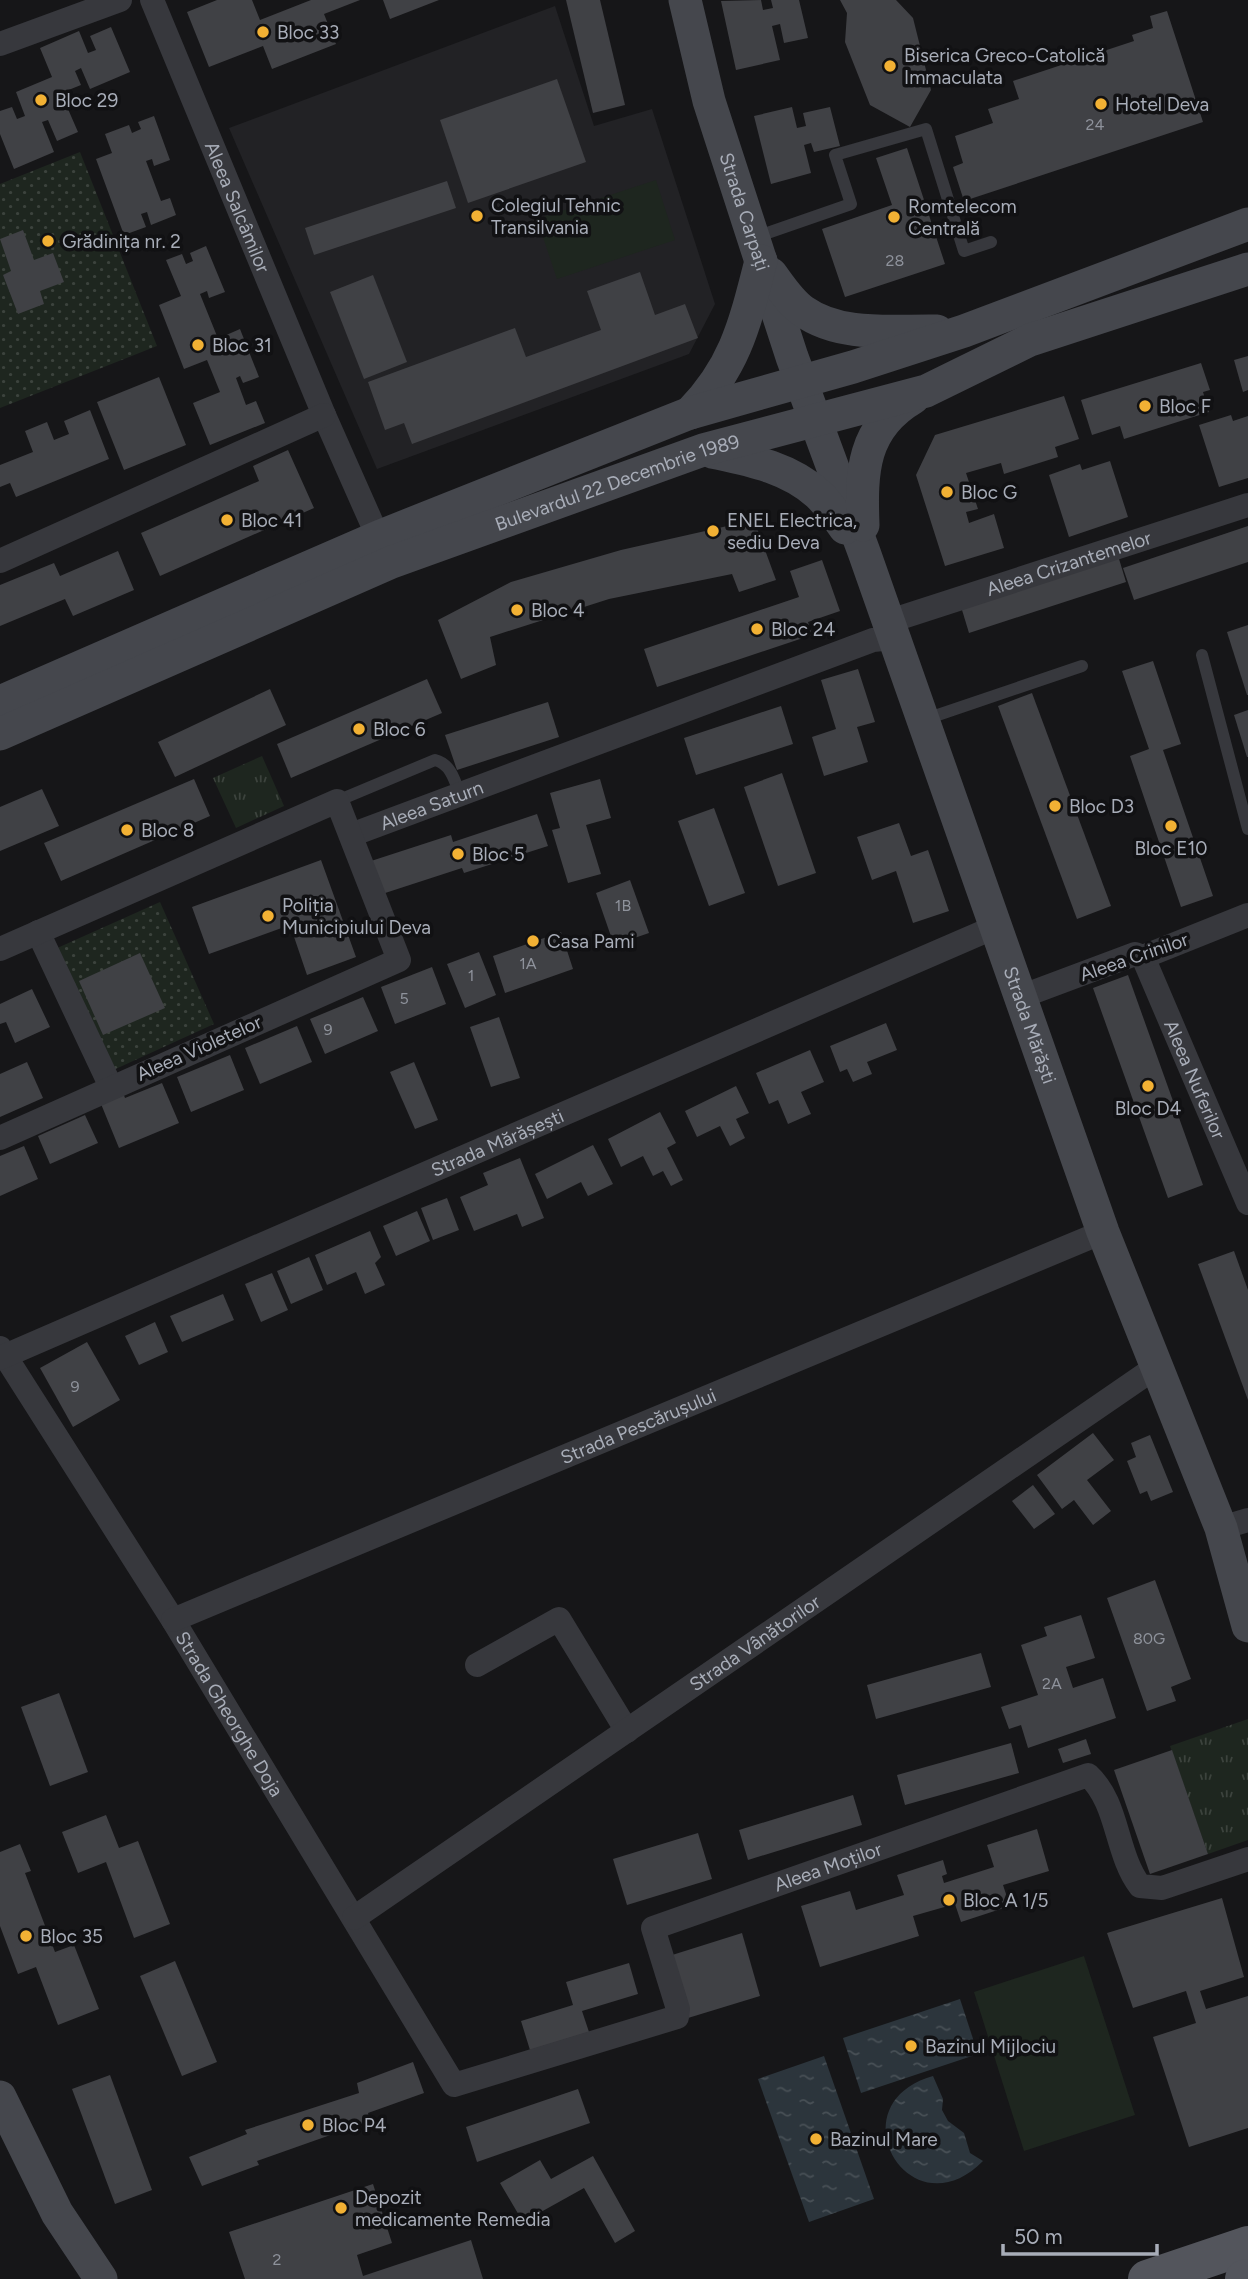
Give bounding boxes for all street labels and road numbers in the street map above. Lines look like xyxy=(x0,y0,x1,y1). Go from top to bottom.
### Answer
street label: Aleea Salcâmilor xyxy=(200,138,275,277)
street label: Strada Carpați xyxy=(715,150,775,274)
street label: Bulevardul 22 Decembrie 1989 xyxy=(492,429,742,535)
street label: Aleea Crizantemelor xyxy=(983,525,1155,601)
street label: Aleea Saturn xyxy=(377,775,486,835)
street label: Aleea Crinilor xyxy=(1077,927,1192,986)
street label: Strada Mărăști xyxy=(999,963,1061,1087)
street label: Aleea Violetelor xyxy=(133,1010,266,1086)
street label: Aleea Nuferilor xyxy=(1160,1016,1231,1143)
street label: Strada Mărășești xyxy=(428,1104,567,1181)
street label: Strada Pescărușului xyxy=(557,1383,719,1469)
street label: Strada Vânătorilor xyxy=(685,1590,825,1696)
street label: Strada Gheorghe Doja xyxy=(171,1627,288,1801)
street label: Aleea Moților xyxy=(771,1837,885,1896)

